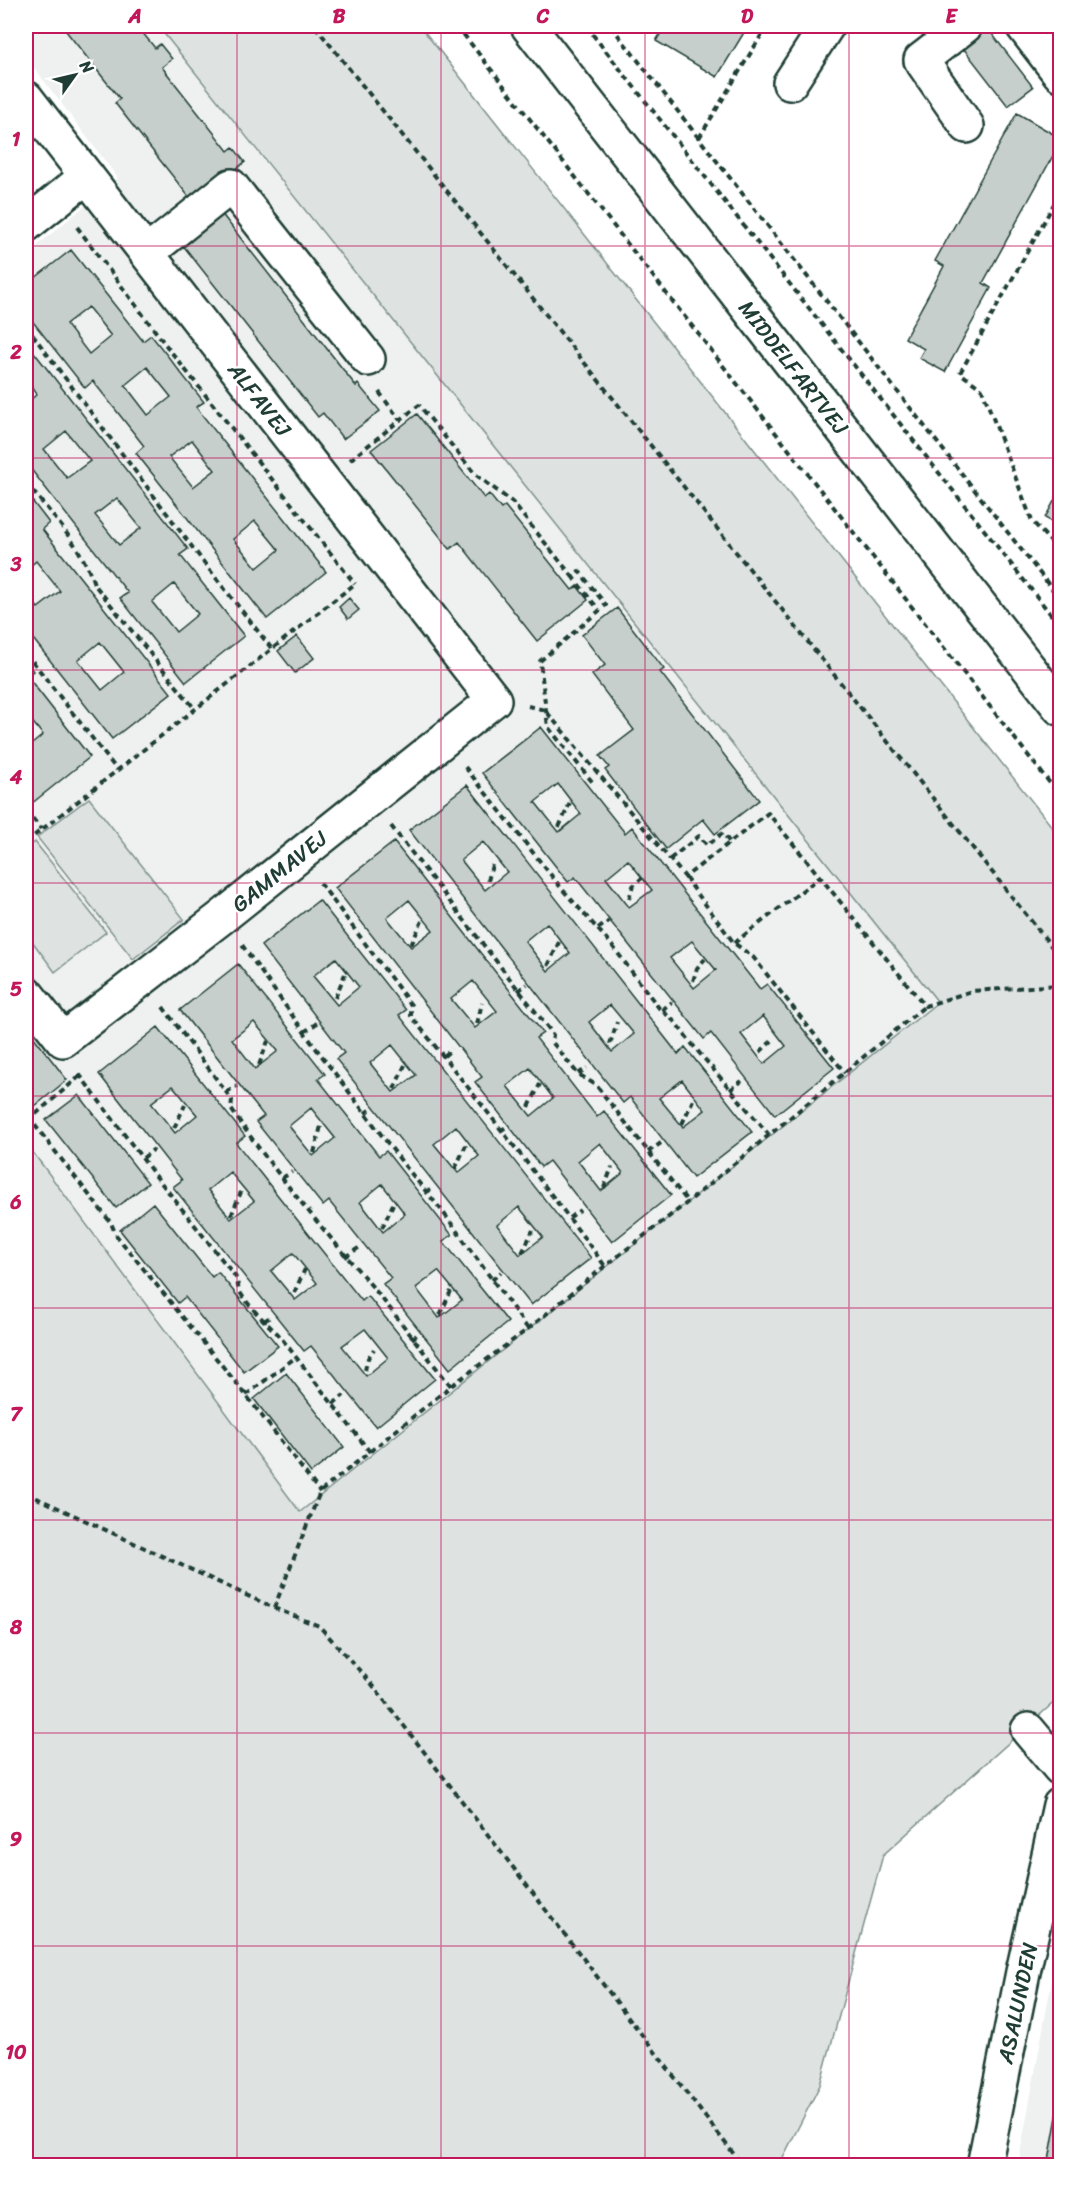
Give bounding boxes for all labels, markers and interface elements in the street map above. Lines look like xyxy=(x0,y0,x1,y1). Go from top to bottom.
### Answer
text: A xyxy=(127,0,142,34)
text: B xyxy=(333,0,346,34)
text: C xyxy=(536,0,550,34)
text: D xyxy=(741,0,754,34)
text: E xyxy=(945,0,958,34)
north arrow xyxy=(45,45,105,105)
text: N xyxy=(71,53,103,80)
text: 1 xyxy=(12,122,21,157)
street label: MIDDELFARTVEJ xyxy=(728,291,859,444)
text: 2 xyxy=(9,335,22,370)
street label: ALFAVEJ xyxy=(217,352,302,446)
text: 3 xyxy=(10,547,22,582)
text: 4 xyxy=(9,760,23,795)
street label: GAMMAVEJ xyxy=(223,820,337,923)
text: 5 xyxy=(10,972,22,1007)
text: 6 xyxy=(9,1185,22,1220)
text: 7 xyxy=(10,1397,23,1432)
text: 8 xyxy=(9,1610,23,1645)
text: 9 xyxy=(10,1822,22,1857)
street label: ASALUNDEN xyxy=(985,1938,1049,2068)
text: 10 xyxy=(5,2035,27,2070)

